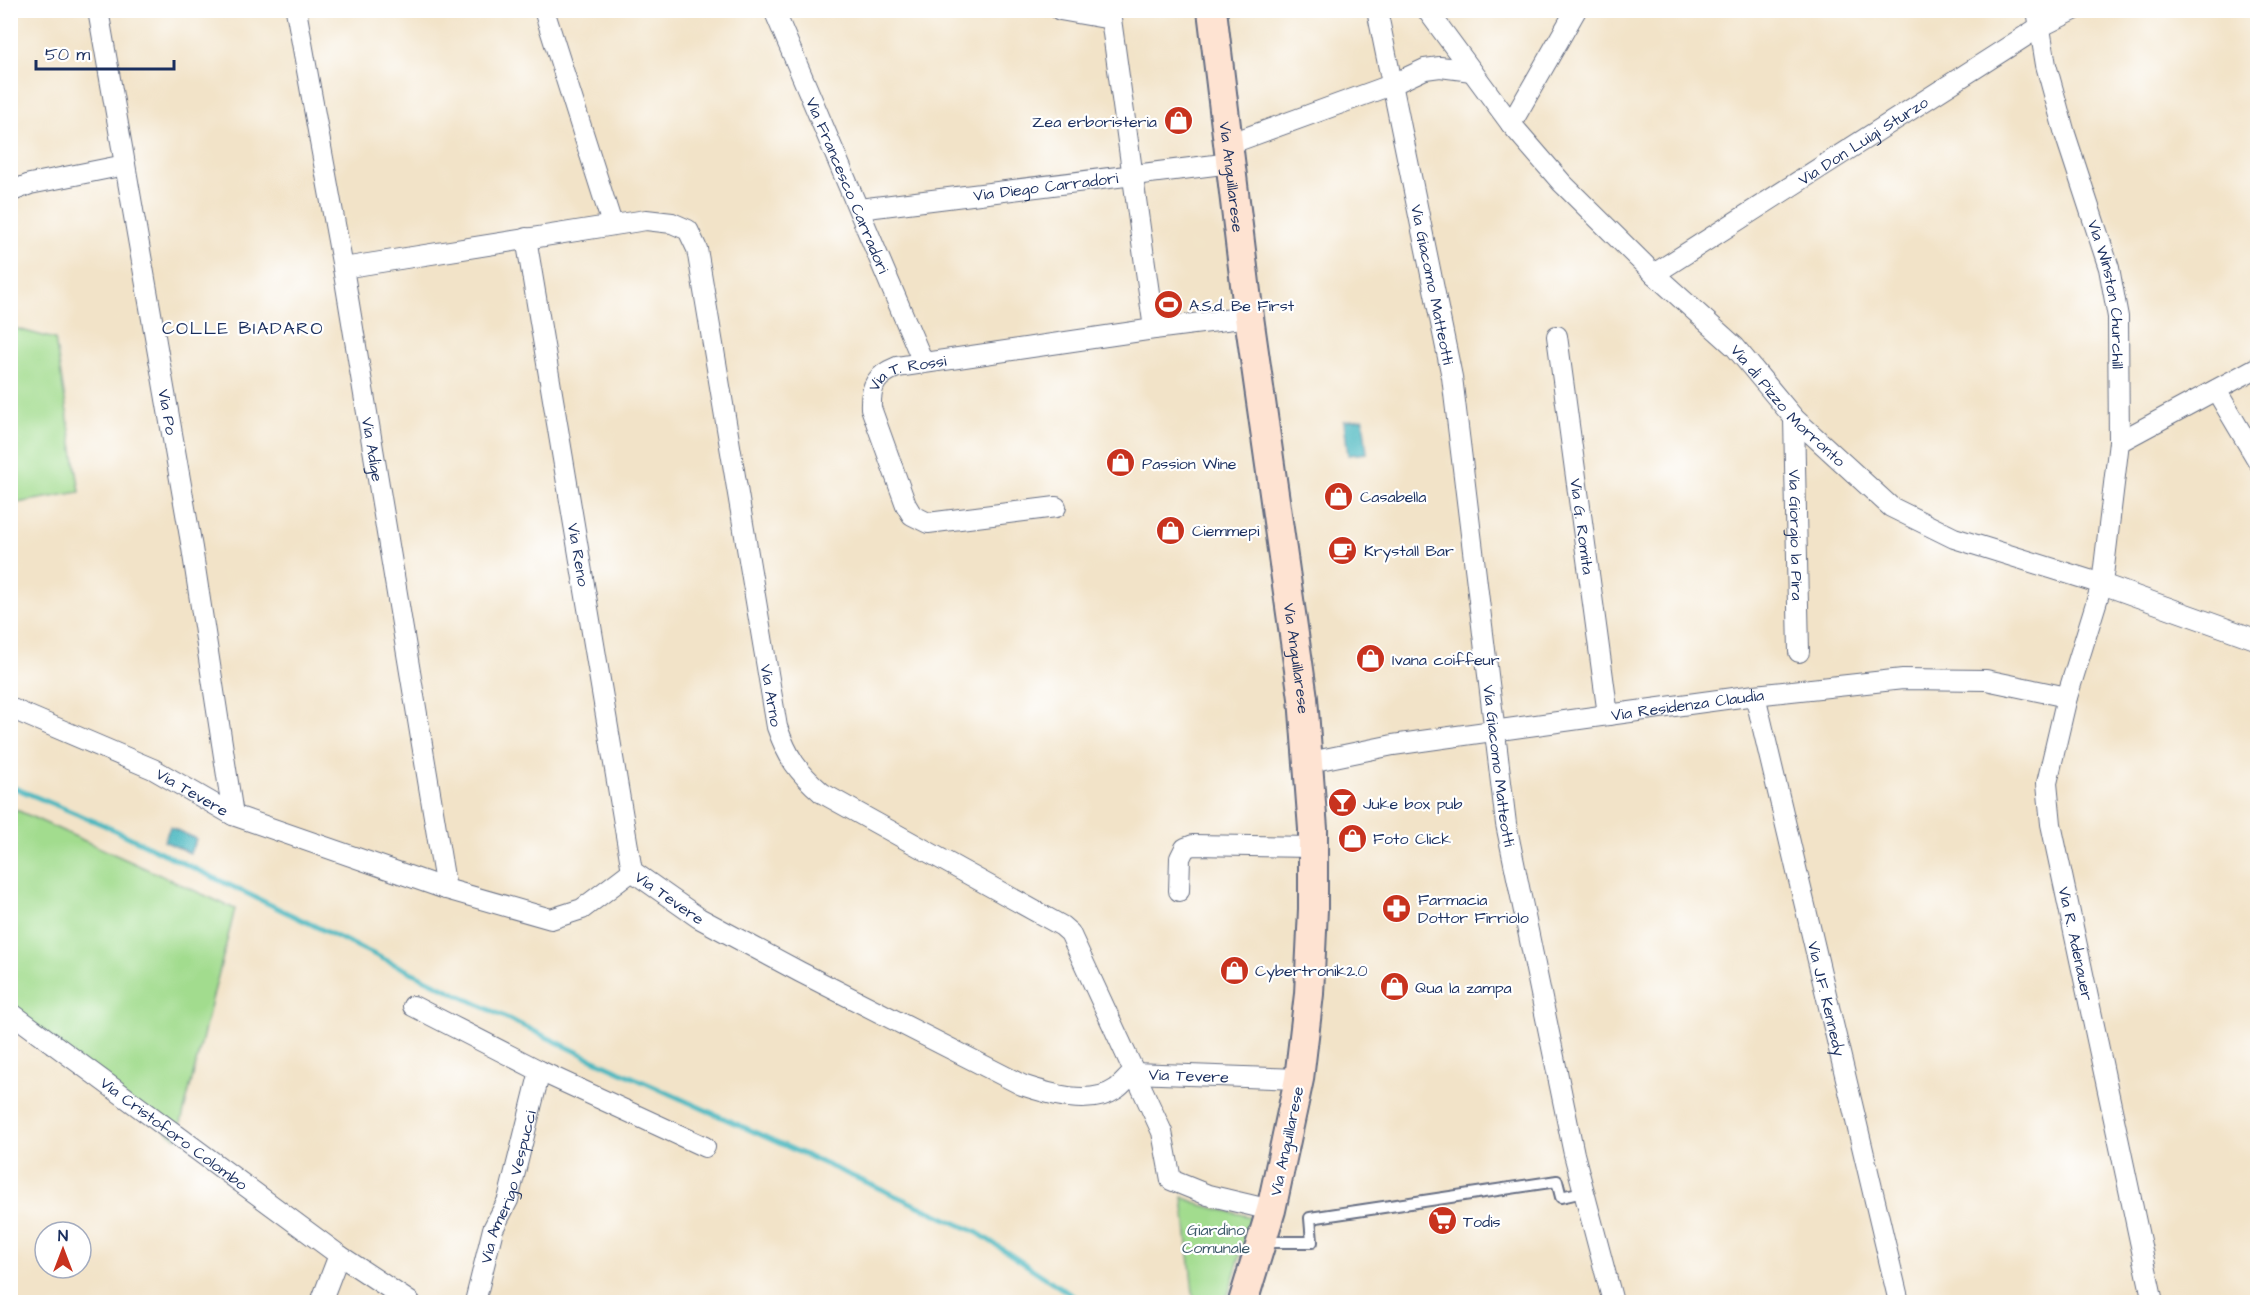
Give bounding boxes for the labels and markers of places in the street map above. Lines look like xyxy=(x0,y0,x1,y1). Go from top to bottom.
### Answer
shop icon: Zea erboristeria xyxy=(1162,105,1194,137)
place label: Zea erboristeria xyxy=(1032,111,1157,133)
sports icon: A.S.d. Be First xyxy=(1152,289,1184,321)
place label: A.S.d. Be First xyxy=(1189,295,1295,317)
shop icon: Passion Wine xyxy=(1105,447,1137,479)
place label: Passion Wine xyxy=(1142,453,1237,475)
shop icon: Casabella xyxy=(1323,480,1355,512)
place label: Casabella xyxy=(1360,486,1426,508)
shop icon: Ciemmepi xyxy=(1155,514,1187,546)
place label: Ciemmepi xyxy=(1192,520,1260,542)
cafe icon: Krystall Bar xyxy=(1327,534,1359,566)
place label: Krystall Bar xyxy=(1364,540,1454,563)
shop icon: Ivana coiffeur xyxy=(1355,643,1387,675)
place label: Ivana coiffeur xyxy=(1392,649,1500,671)
bar icon: Juke box pub xyxy=(1326,787,1358,819)
place label: Juke box pub xyxy=(1363,793,1462,815)
shop icon: Foto Click xyxy=(1336,822,1368,854)
place label: Foto Click xyxy=(1373,828,1451,850)
place label: Farmacia Dottor Firriolo xyxy=(1418,889,1529,929)
pharmacy icon: Farmacia Dottor Firriolo xyxy=(1381,892,1413,924)
shop icon: Cybertronik2.0 xyxy=(1218,954,1250,986)
place label: Cybertronik2.0 xyxy=(1255,960,1368,983)
shop icon: Qua la zampa xyxy=(1378,971,1410,1003)
place label: Qua la zampa xyxy=(1415,977,1512,999)
supermarket icon: Todis xyxy=(1426,1205,1458,1237)
place label: Todis xyxy=(1463,1211,1501,1233)

